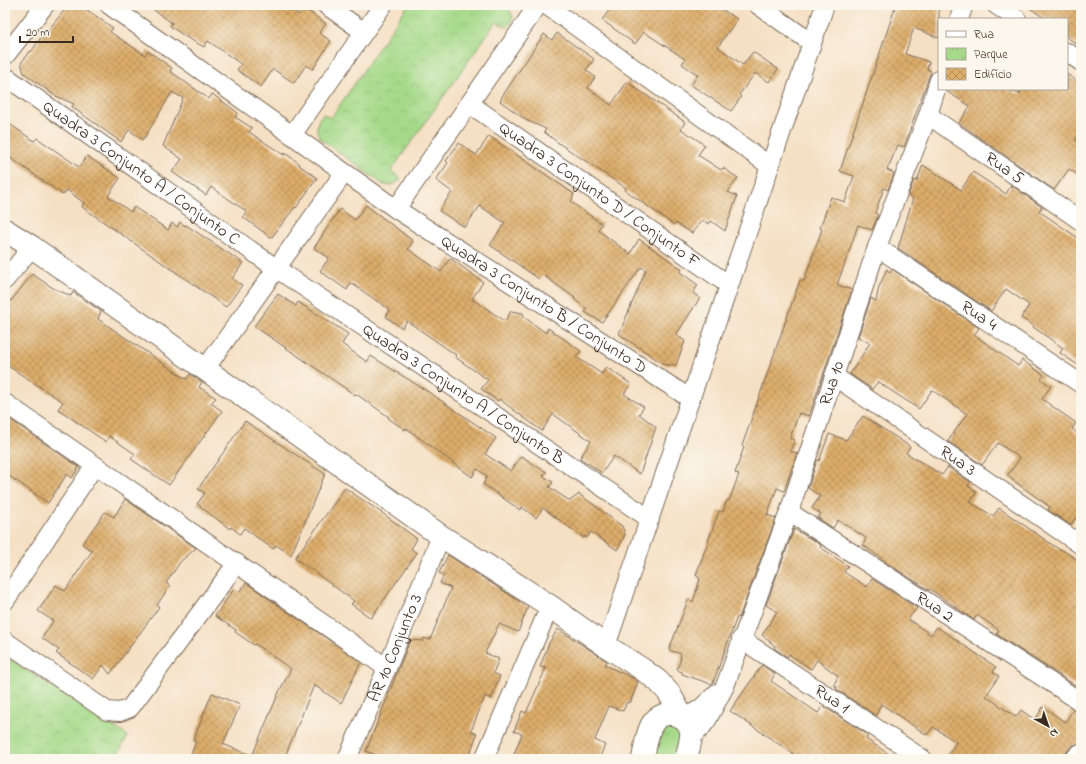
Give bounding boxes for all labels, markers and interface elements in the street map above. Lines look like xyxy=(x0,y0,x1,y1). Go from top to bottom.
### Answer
scale bar xyxy=(20,18,73,44)
legend xyxy=(938,18,1068,90)
text: 20 m xyxy=(26,24,49,42)
text: Rua xyxy=(974,26,994,44)
text: Parque xyxy=(974,46,1008,64)
text: Edifício xyxy=(974,66,1012,84)
street label: Quadra 3 Conjunto A / Conjunto C xyxy=(37,94,245,251)
street label: Quadra 3 Conjunto D / Conjunto F xyxy=(494,115,705,274)
street label: Rua 5 xyxy=(980,146,1029,190)
street label: Quadra 3 Conjunto B / Conjunto D xyxy=(436,229,652,380)
street label: Rua 4 xyxy=(956,294,1002,337)
street label: Quadra 3 Conjunto A / Conjunto B xyxy=(357,317,570,471)
street label: Rua 10 xyxy=(813,358,851,409)
street label: Rua 3 xyxy=(934,439,981,482)
street label: Rua 2 xyxy=(911,585,959,629)
street label: AR 10 Conjunto 3 xyxy=(361,590,429,706)
street label: Rua 1 xyxy=(809,678,855,720)
north arrow xyxy=(1028,706,1068,746)
text: N xyxy=(1046,724,1062,741)

